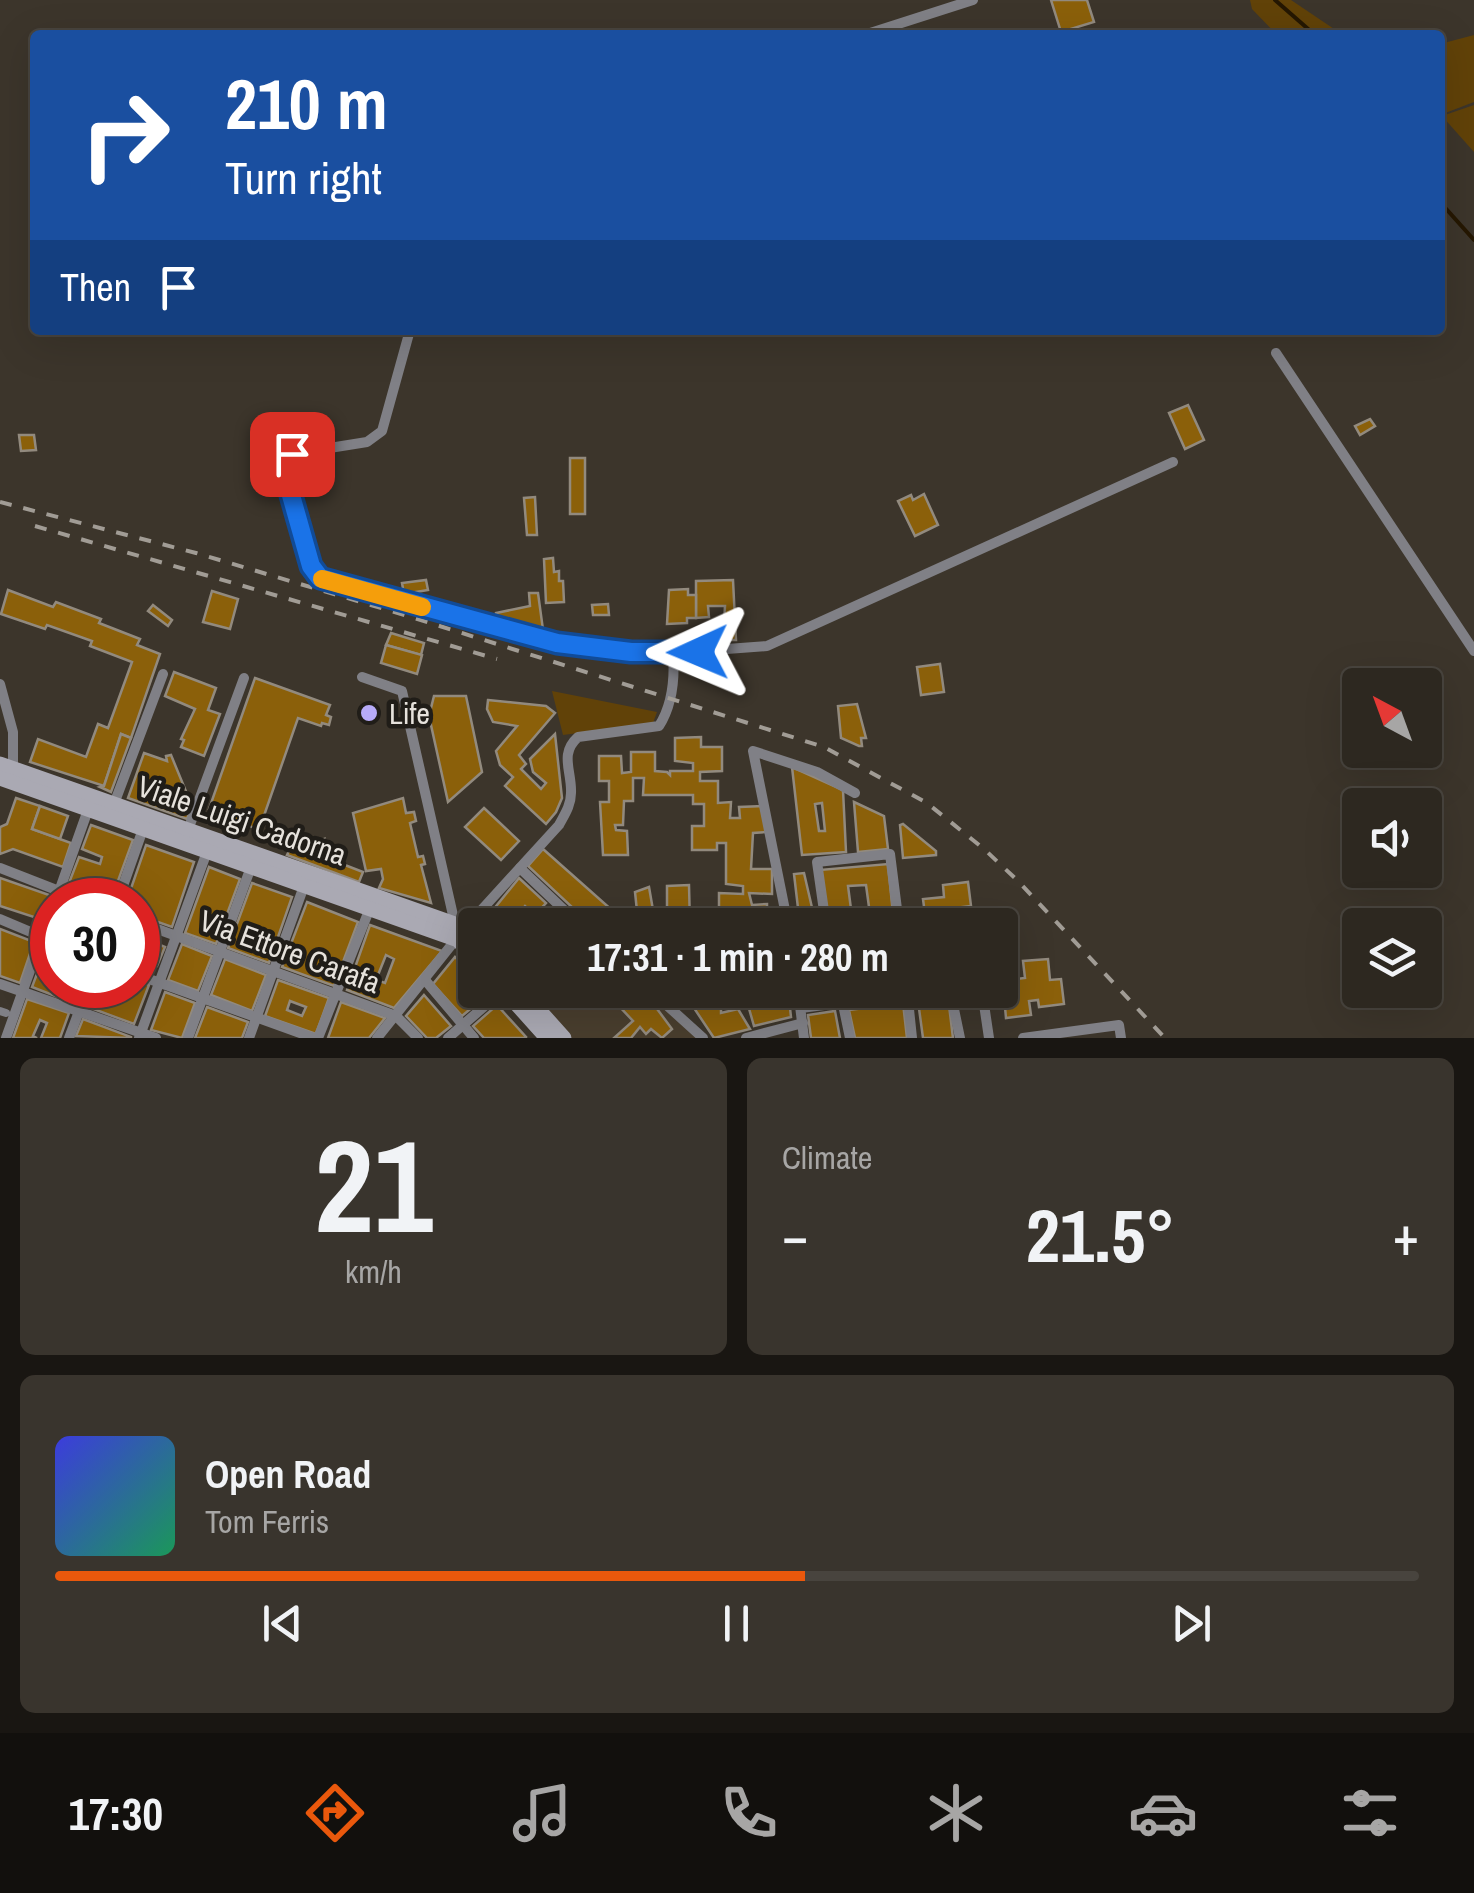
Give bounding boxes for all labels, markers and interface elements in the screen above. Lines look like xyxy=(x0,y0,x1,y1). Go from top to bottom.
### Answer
text: 210 m xyxy=(225,57,388,151)
icon: right xyxy=(60,70,190,200)
text: Turn right xyxy=(225,147,382,208)
icon: arrive xyxy=(151,260,206,315)
text: Then xyxy=(60,262,131,313)
pin xyxy=(250,412,335,497)
icon: arrive xyxy=(265,427,320,482)
position arrow xyxy=(646,600,750,704)
north arrow xyxy=(1342,668,1442,768)
map controls xyxy=(1342,668,1442,1008)
place label: Life xyxy=(389,693,430,733)
marker: Life xyxy=(358,702,380,724)
street label: Viale Luigi Cadorna xyxy=(132,766,352,875)
button: sound xyxy=(1342,788,1442,888)
speed limit sign: 30 xyxy=(30,878,160,1008)
street label: Via Ettore Carafa xyxy=(194,900,386,1002)
button: layers xyxy=(1342,908,1442,1008)
text: 17:31 · 1 min · 280 m xyxy=(587,932,889,983)
text: 21 xyxy=(314,1097,433,1273)
text: Climate xyxy=(782,1136,872,1179)
text: 21.5° xyxy=(1026,1184,1175,1285)
text: − xyxy=(782,1198,808,1272)
text: + xyxy=(1393,1198,1419,1272)
text: km/h xyxy=(345,1250,402,1293)
text: Open Road xyxy=(205,1449,371,1500)
text: Tom Ferris xyxy=(205,1500,329,1543)
icon: previous xyxy=(255,1596,310,1651)
icon: pause xyxy=(709,1596,764,1651)
icon: next xyxy=(1164,1596,1219,1651)
icon: directions xyxy=(300,1778,370,1848)
icon: music xyxy=(507,1778,577,1848)
icon: phone xyxy=(714,1778,784,1848)
icon: climate xyxy=(921,1778,991,1848)
icon: car xyxy=(1128,1778,1198,1848)
icon: filters xyxy=(1335,1778,1405,1848)
text: 17:30 xyxy=(69,1783,163,1844)

